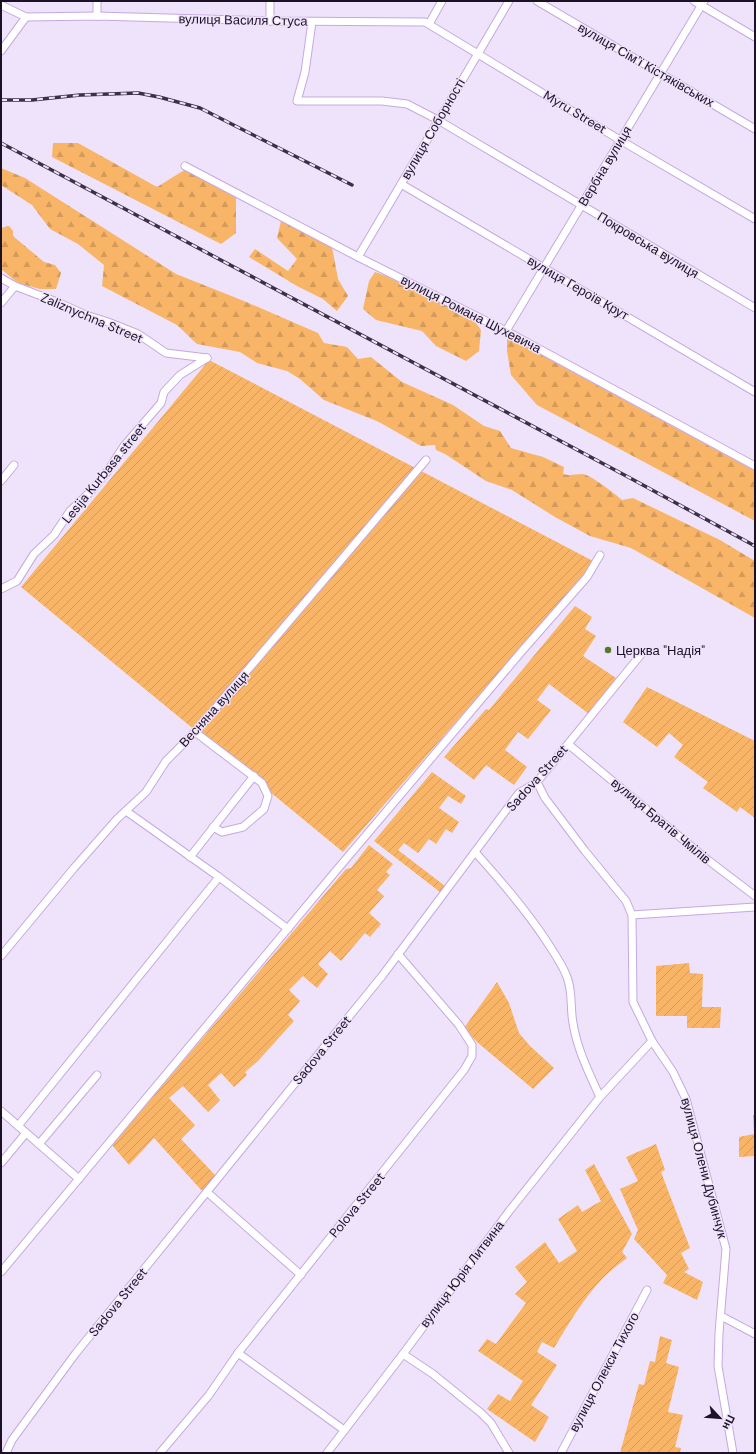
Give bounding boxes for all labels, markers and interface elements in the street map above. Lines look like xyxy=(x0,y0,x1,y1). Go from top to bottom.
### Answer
street label: вулиця Василя Стуса xyxy=(178,10,308,30)
street label: вулиця Сімʼї Кістяківських xyxy=(575,19,718,111)
street label: вулиця Соборності xyxy=(397,75,469,183)
street label: Myru Street xyxy=(540,86,610,138)
street label: Вербна вулиця xyxy=(574,123,636,209)
street label: Покровська вулиця xyxy=(594,208,702,282)
street label: вулиця Героїв Крут xyxy=(524,252,632,324)
street label: вулиця Романа Шухевича xyxy=(398,271,545,357)
street label: Zaliznychna Street xyxy=(38,289,146,347)
street label: Lesija Kurbasa street xyxy=(58,419,150,527)
place label: Церква "Надія" xyxy=(616,642,705,659)
marker: Церква "Надія" xyxy=(603,645,613,655)
street label: Весняна вулиця xyxy=(175,667,253,751)
street label: Sadova Street xyxy=(503,741,571,815)
street label: вулиця Братів Чмілів xyxy=(607,774,715,868)
street label: Sadova Street xyxy=(289,1012,355,1088)
street label: вулиця Олени Дубинчук xyxy=(677,1096,731,1240)
street label: Polova Street xyxy=(326,1169,388,1241)
street label: вулиця Юрія Литвина xyxy=(416,1216,508,1331)
street label: Sadova Street xyxy=(85,1264,151,1340)
street label: вулиця Олекси Тихого xyxy=(565,1309,643,1435)
north arrow xyxy=(700,1398,740,1438)
text: Пн xyxy=(720,1413,738,1432)

